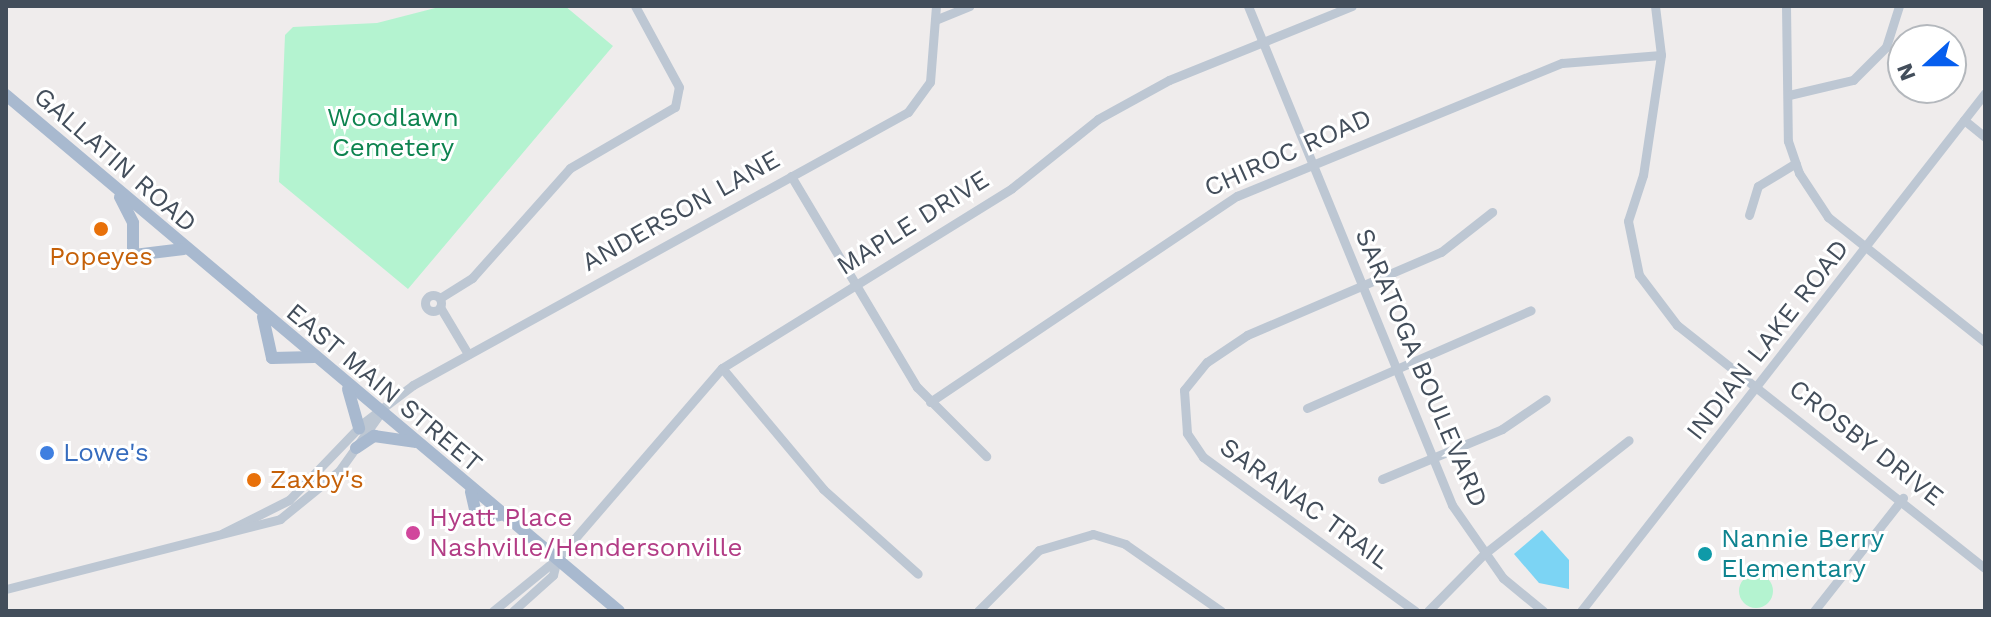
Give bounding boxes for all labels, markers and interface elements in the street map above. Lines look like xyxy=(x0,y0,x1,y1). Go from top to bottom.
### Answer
north arrow xyxy=(1887,24,1967,104)
text: N xyxy=(1891,60,1921,84)
street label: GALLATIN ROAD xyxy=(27,81,203,239)
park label: Woodlawn Cemetery xyxy=(327,102,459,164)
street label: CHIROC ROAD xyxy=(1200,102,1376,204)
street label: ANDERSON LANE xyxy=(577,144,785,278)
street label: MAPLE DRIVE xyxy=(831,164,995,282)
marker: Popeyes xyxy=(92,220,110,238)
street label: SARATOGA BOULEVARD xyxy=(1348,224,1494,512)
street label: INDIAN LAKE ROAD xyxy=(1680,234,1856,446)
place label: Popeyes xyxy=(49,241,153,273)
street label: EAST MAIN STREET xyxy=(279,297,489,479)
street label: CROSBY DRIVE xyxy=(1782,373,1950,513)
street label: SARANAC TRAIL xyxy=(1213,431,1397,577)
place label: Lowe's xyxy=(63,437,149,469)
marker: Lowe's xyxy=(38,444,56,462)
place label: Zaxby's xyxy=(270,464,364,496)
marker: Zaxby's xyxy=(245,471,263,489)
place label: Hyatt Place Nashville/Hendersonville xyxy=(429,502,743,564)
place label: Nannie Berry Elementary xyxy=(1721,523,1884,584)
marker: Hyatt Place Nashville/Hendersonville xyxy=(404,524,422,542)
marker: Nannie Berry Elementary xyxy=(1696,545,1714,563)

